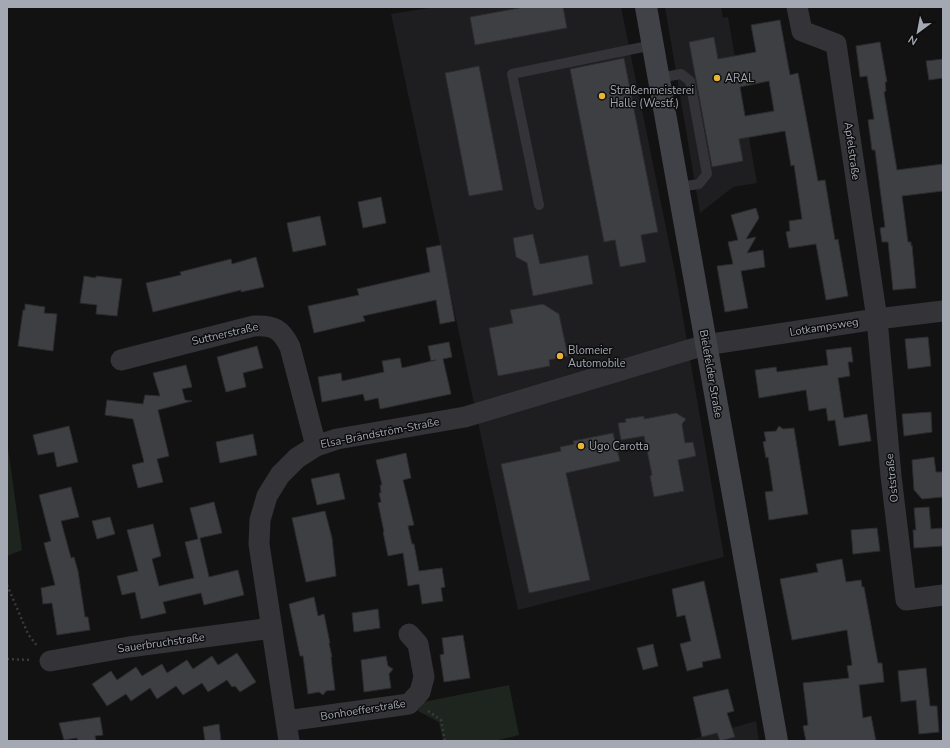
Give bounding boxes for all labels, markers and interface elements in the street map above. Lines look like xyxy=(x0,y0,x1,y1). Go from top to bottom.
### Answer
north arrow xyxy=(898,12,938,52)
text: N xyxy=(905,32,920,49)
place label: ARAL xyxy=(725,71,754,86)
marker: ARAL xyxy=(712,73,722,83)
place label: Straßenmeisterei Halle (Westf.) xyxy=(610,83,694,111)
marker: Straßenmeisterei Halle (Westf.) xyxy=(597,91,607,101)
street label: Apfelstraße xyxy=(841,121,864,181)
street label: Lotkampsweg xyxy=(788,314,860,340)
street label: Suttnerstraße xyxy=(190,319,260,349)
street label: Bielefelder Straße xyxy=(696,329,726,419)
place label: Blomeier Automobile xyxy=(568,343,626,371)
marker: Blomeier Automobile xyxy=(555,351,565,361)
street label: Elsa-Brändström-Straße xyxy=(319,414,441,452)
place label: Ugo Carotta xyxy=(589,439,649,454)
marker: Ugo Carotta xyxy=(576,441,586,451)
street label: Oststraße xyxy=(882,453,902,503)
street label: Sauerbruchstraße xyxy=(116,629,206,657)
street label: Bonhoefferstraße xyxy=(319,696,407,724)

